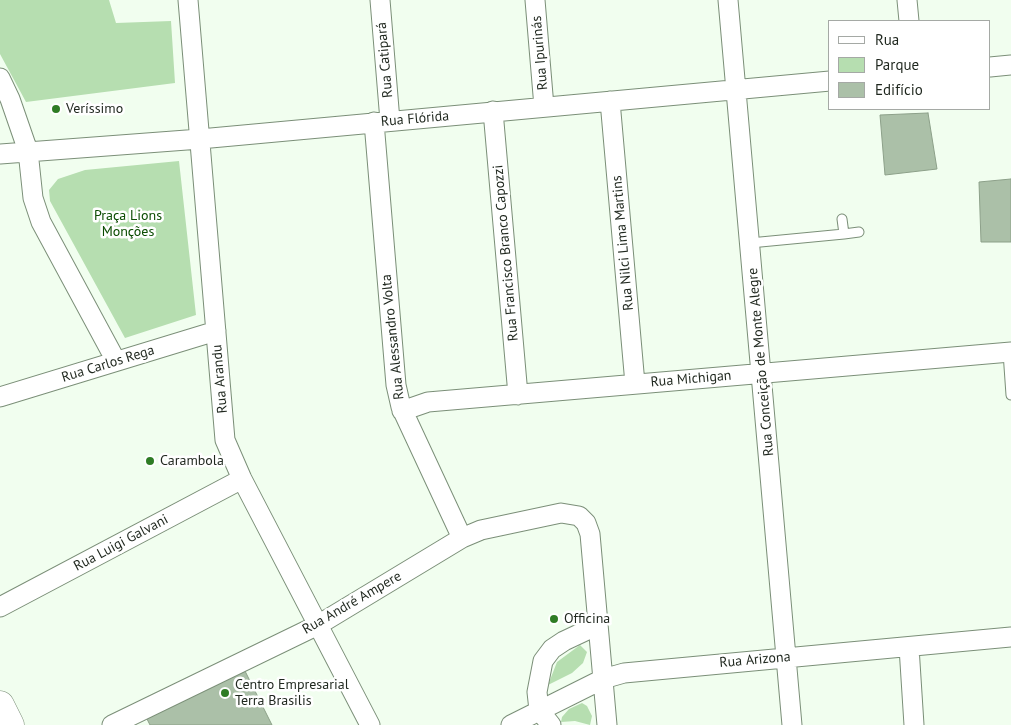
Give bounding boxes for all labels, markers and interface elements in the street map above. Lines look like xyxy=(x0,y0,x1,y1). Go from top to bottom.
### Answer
street label: Rua Ipurinás xyxy=(528,15,552,91)
legend xyxy=(828,20,991,110)
street label: Rua Catipará xyxy=(373,21,397,99)
text: Rua xyxy=(875,30,899,49)
text: Parque xyxy=(875,55,919,74)
text: Edifício xyxy=(875,80,923,99)
place label: Veríssimo xyxy=(66,101,123,117)
marker: Veríssimo xyxy=(50,103,62,115)
street label: Rua Flórida xyxy=(380,108,450,130)
street label: Rua Francisco Branco Capozzi xyxy=(490,164,522,342)
street label: Rua Nilci Lima Martins xyxy=(609,175,637,311)
park label: Praça Lions Monções xyxy=(94,208,162,240)
street label: Rua Conceição de Monte Alegre xyxy=(744,267,778,457)
street label: Rua Alessandro Volta xyxy=(378,273,408,401)
street label: Rua Carlos Rega xyxy=(60,342,156,386)
street label: Rua Arandu xyxy=(209,344,231,414)
street label: Rua Michigan xyxy=(650,367,732,391)
place label: Carambola xyxy=(160,453,224,469)
marker: Carambola xyxy=(144,455,156,467)
street label: Rua Luigi Galvani xyxy=(71,511,171,575)
street label: Rua André Ampere xyxy=(300,568,404,638)
place label: Officina xyxy=(564,611,610,627)
marker: Officina xyxy=(548,613,560,625)
street label: Rua Arizona xyxy=(719,649,791,671)
place label: Centro Empresarial Terra Brasilis xyxy=(235,677,349,710)
marker: Centro Empresarial Terra Brasilis xyxy=(219,687,231,699)

